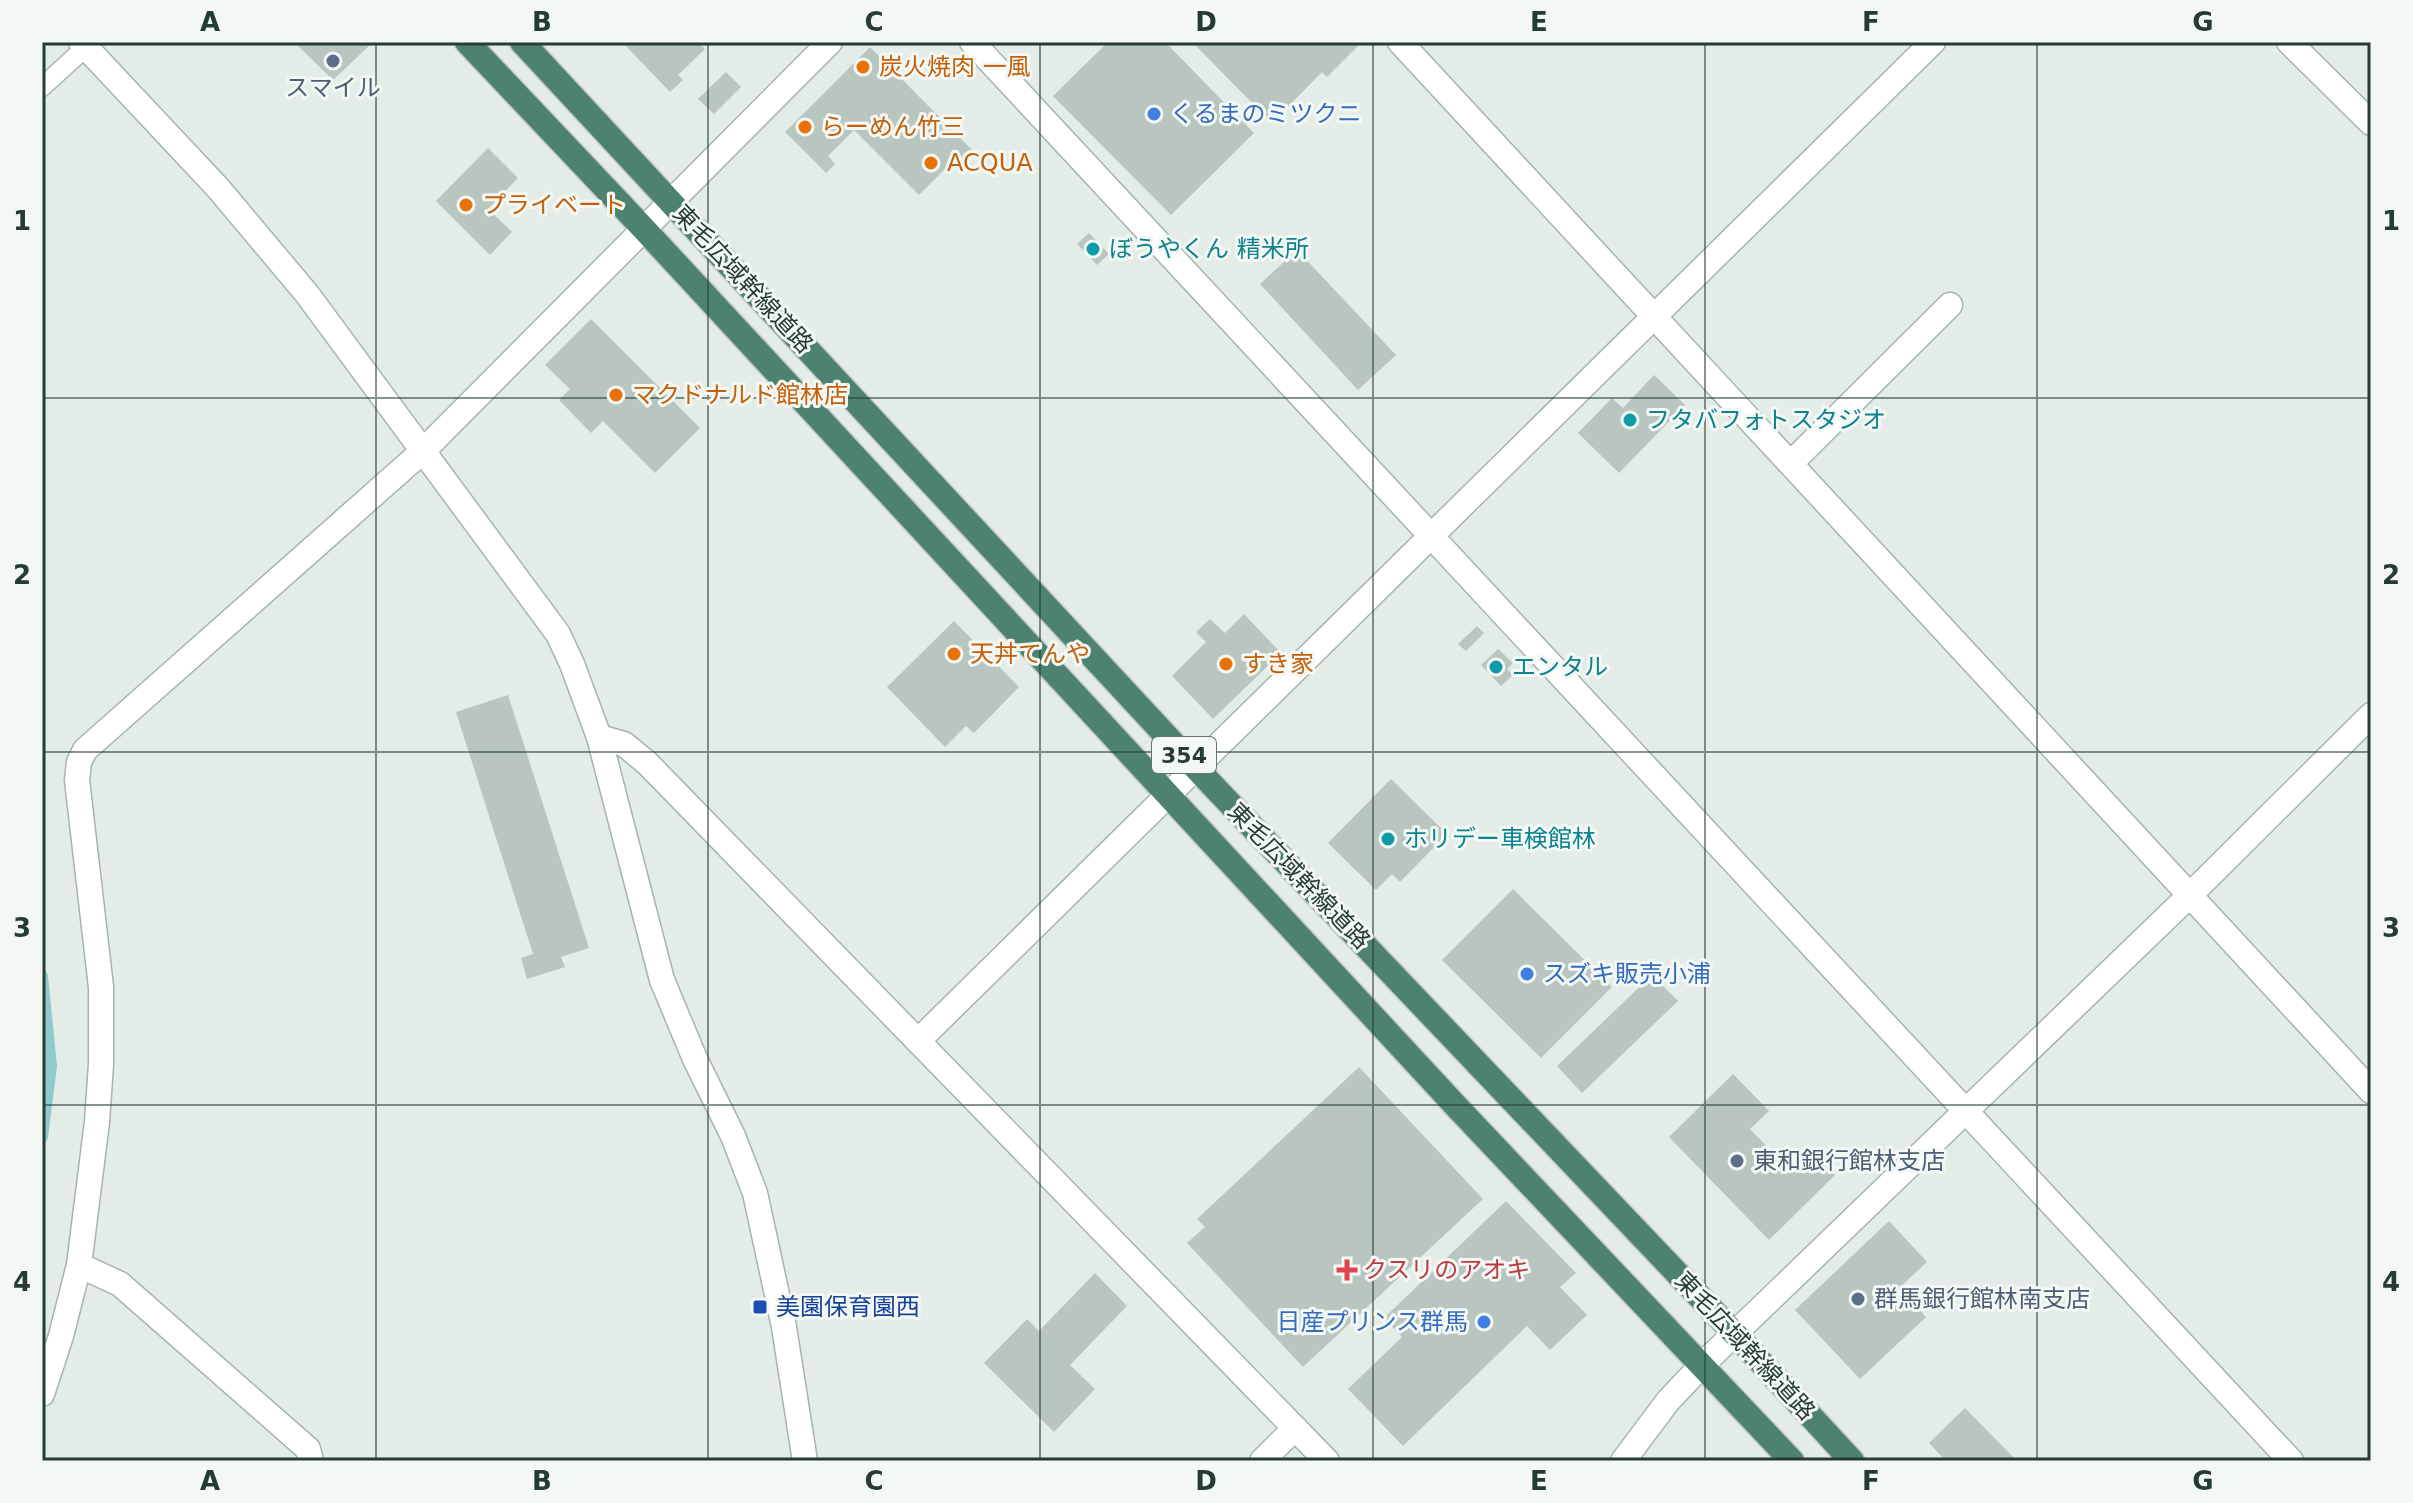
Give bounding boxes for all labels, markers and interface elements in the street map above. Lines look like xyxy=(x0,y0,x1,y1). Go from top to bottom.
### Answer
text: A xyxy=(200,7,220,37)
text: B xyxy=(532,7,552,37)
text: C xyxy=(864,7,884,37)
text: D xyxy=(1195,7,1217,37)
text: E xyxy=(1530,7,1548,37)
text: F xyxy=(1862,7,1880,37)
text: G xyxy=(2192,7,2214,37)
marker: スマイル xyxy=(324,52,342,70)
place label: 炭火焼肉 一風 xyxy=(879,53,1031,81)
marker: 炭火焼肉 一風 xyxy=(854,58,872,76)
place label: スマイル xyxy=(285,74,381,102)
place label: くるまのミツクニ xyxy=(1170,100,1362,128)
marker: くるまのミツクニ xyxy=(1145,105,1163,123)
place label: らーめん竹三 xyxy=(821,113,965,141)
marker: らーめん竹三 xyxy=(796,118,814,136)
place label: ACQUA xyxy=(947,149,1033,177)
marker: ACQUA xyxy=(922,154,940,172)
place label: プライベート xyxy=(482,191,626,219)
marker: プライベート xyxy=(457,196,475,214)
street label: 東毛広域幹線道路 xyxy=(667,199,819,359)
text: 1 xyxy=(13,206,31,236)
text: 1 xyxy=(2382,206,2400,236)
place label: ぼうやくん 精米所 xyxy=(1109,235,1309,263)
marker: ぼうやくん 精米所 xyxy=(1084,240,1102,258)
place label: マクドナルド館林店 xyxy=(632,381,848,409)
marker: マクドナルド館林店 xyxy=(607,386,625,404)
place label: フタバフォトスタジオ xyxy=(1646,406,1886,434)
marker: フタバフォトスタジオ xyxy=(1621,411,1639,429)
text: 2 xyxy=(13,560,31,590)
text: 2 xyxy=(2382,560,2400,590)
place label: 天丼てんや xyxy=(970,640,1090,668)
marker: 天丼てんや xyxy=(945,645,963,663)
place label: すき家 xyxy=(1242,650,1314,678)
place label: エンタル xyxy=(1512,653,1608,681)
marker: すき家 xyxy=(1217,655,1235,673)
marker: エンタル xyxy=(1487,658,1505,676)
road number: 354 xyxy=(1152,737,1216,773)
street label: 東毛広域幹線道路 xyxy=(1222,797,1376,955)
place label: ホリデー車検館林 xyxy=(1404,825,1596,853)
marker: ホリデー車検館林 xyxy=(1379,830,1397,848)
text: 3 xyxy=(13,913,31,943)
text: 3 xyxy=(2382,913,2400,943)
place label: スズキ販売小浦 xyxy=(1543,960,1711,988)
marker: スズキ販売小浦 xyxy=(1518,965,1536,983)
place label: 東和銀行館林支店 xyxy=(1753,1147,1945,1175)
marker: 東和銀行館林支店 xyxy=(1728,1152,1746,1170)
place label: クスリのアオキ xyxy=(1363,1256,1530,1284)
marker: クスリのアオキ xyxy=(1338,1261,1356,1279)
street label: 東毛広域幹線道路 xyxy=(1669,1266,1821,1426)
text: 4 xyxy=(13,1267,31,1297)
text: 4 xyxy=(2382,1267,2400,1297)
place label: 群馬銀行館林南支店 xyxy=(1874,1285,2090,1313)
marker: 群馬銀行館林南支店 xyxy=(1849,1290,1867,1308)
place label: 美園保育園西 xyxy=(776,1293,920,1321)
marker: 美園保育園西 xyxy=(751,1298,769,1316)
place label: 日産プリンス群馬 xyxy=(1276,1308,1468,1336)
marker: 日産プリンス群馬 xyxy=(1475,1313,1493,1331)
text: A xyxy=(200,1466,220,1496)
text: B xyxy=(532,1466,552,1496)
text: C xyxy=(864,1466,884,1496)
text: D xyxy=(1195,1466,1217,1496)
text: E xyxy=(1530,1466,1548,1496)
text: F xyxy=(1862,1466,1880,1496)
text: G xyxy=(2192,1466,2214,1496)

